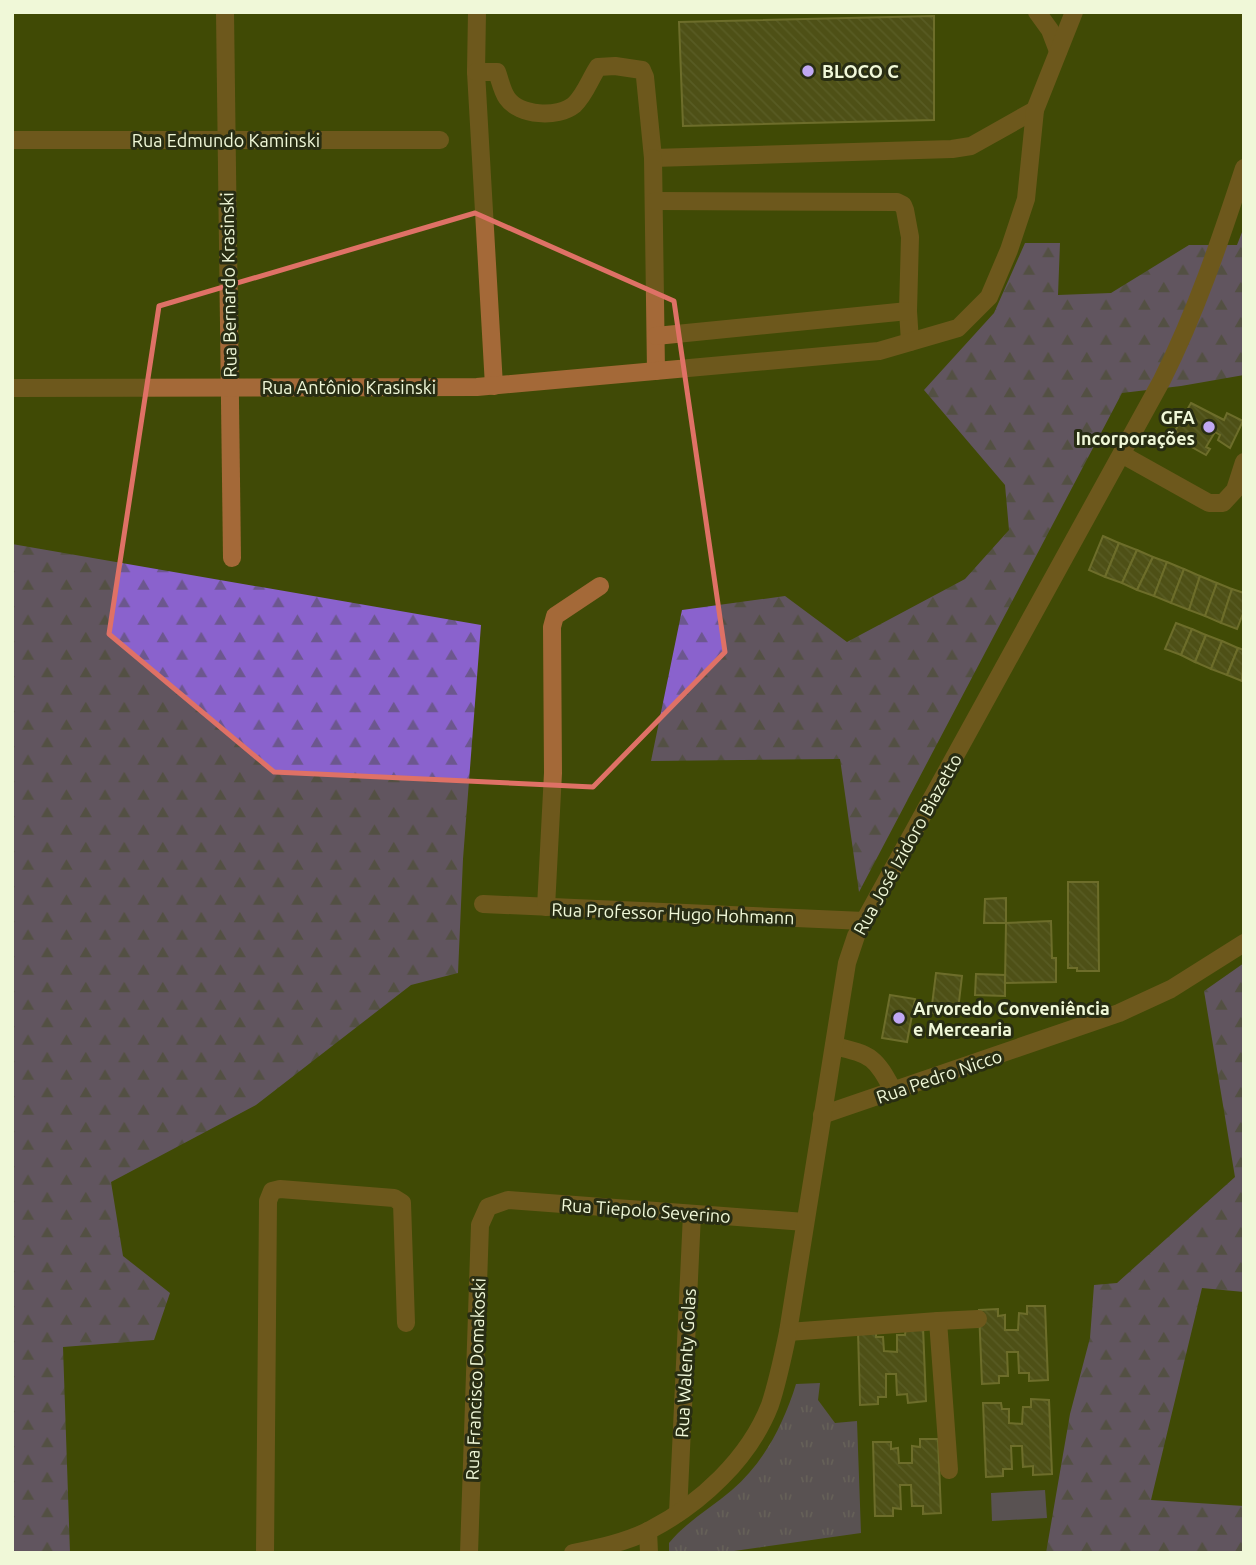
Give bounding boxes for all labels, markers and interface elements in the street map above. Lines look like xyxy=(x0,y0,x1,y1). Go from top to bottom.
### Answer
place label: BLOCO C xyxy=(822,61,899,81)
marker: BLOCO C xyxy=(800,63,816,79)
street label: Rua Edmundo Kaminski xyxy=(132,130,320,150)
street label: Rua Bernardo Krasinski xyxy=(216,192,240,378)
street label: Rua Antônio Krasinski xyxy=(262,377,436,397)
place label: GFA Incorporações xyxy=(1075,407,1195,449)
marker: GFA Incorporações xyxy=(1201,419,1217,435)
street label: Rua José Izidoro Biazetto xyxy=(849,750,965,938)
street label: Rua Professor Hugo Hohmann xyxy=(551,899,795,927)
place label: Arvoredo Conveniência e Mercearia xyxy=(913,998,1110,1039)
marker: Arvoredo Conveniência e Mercearia xyxy=(891,1010,907,1026)
street label: Rua Pedro Nicco xyxy=(874,1045,1004,1107)
street label: Rua Tiepolo Severino xyxy=(560,1194,732,1226)
street label: Rua Francisco Domakoski xyxy=(461,1277,489,1481)
street label: Rua Walenty Golas xyxy=(671,1288,699,1438)

